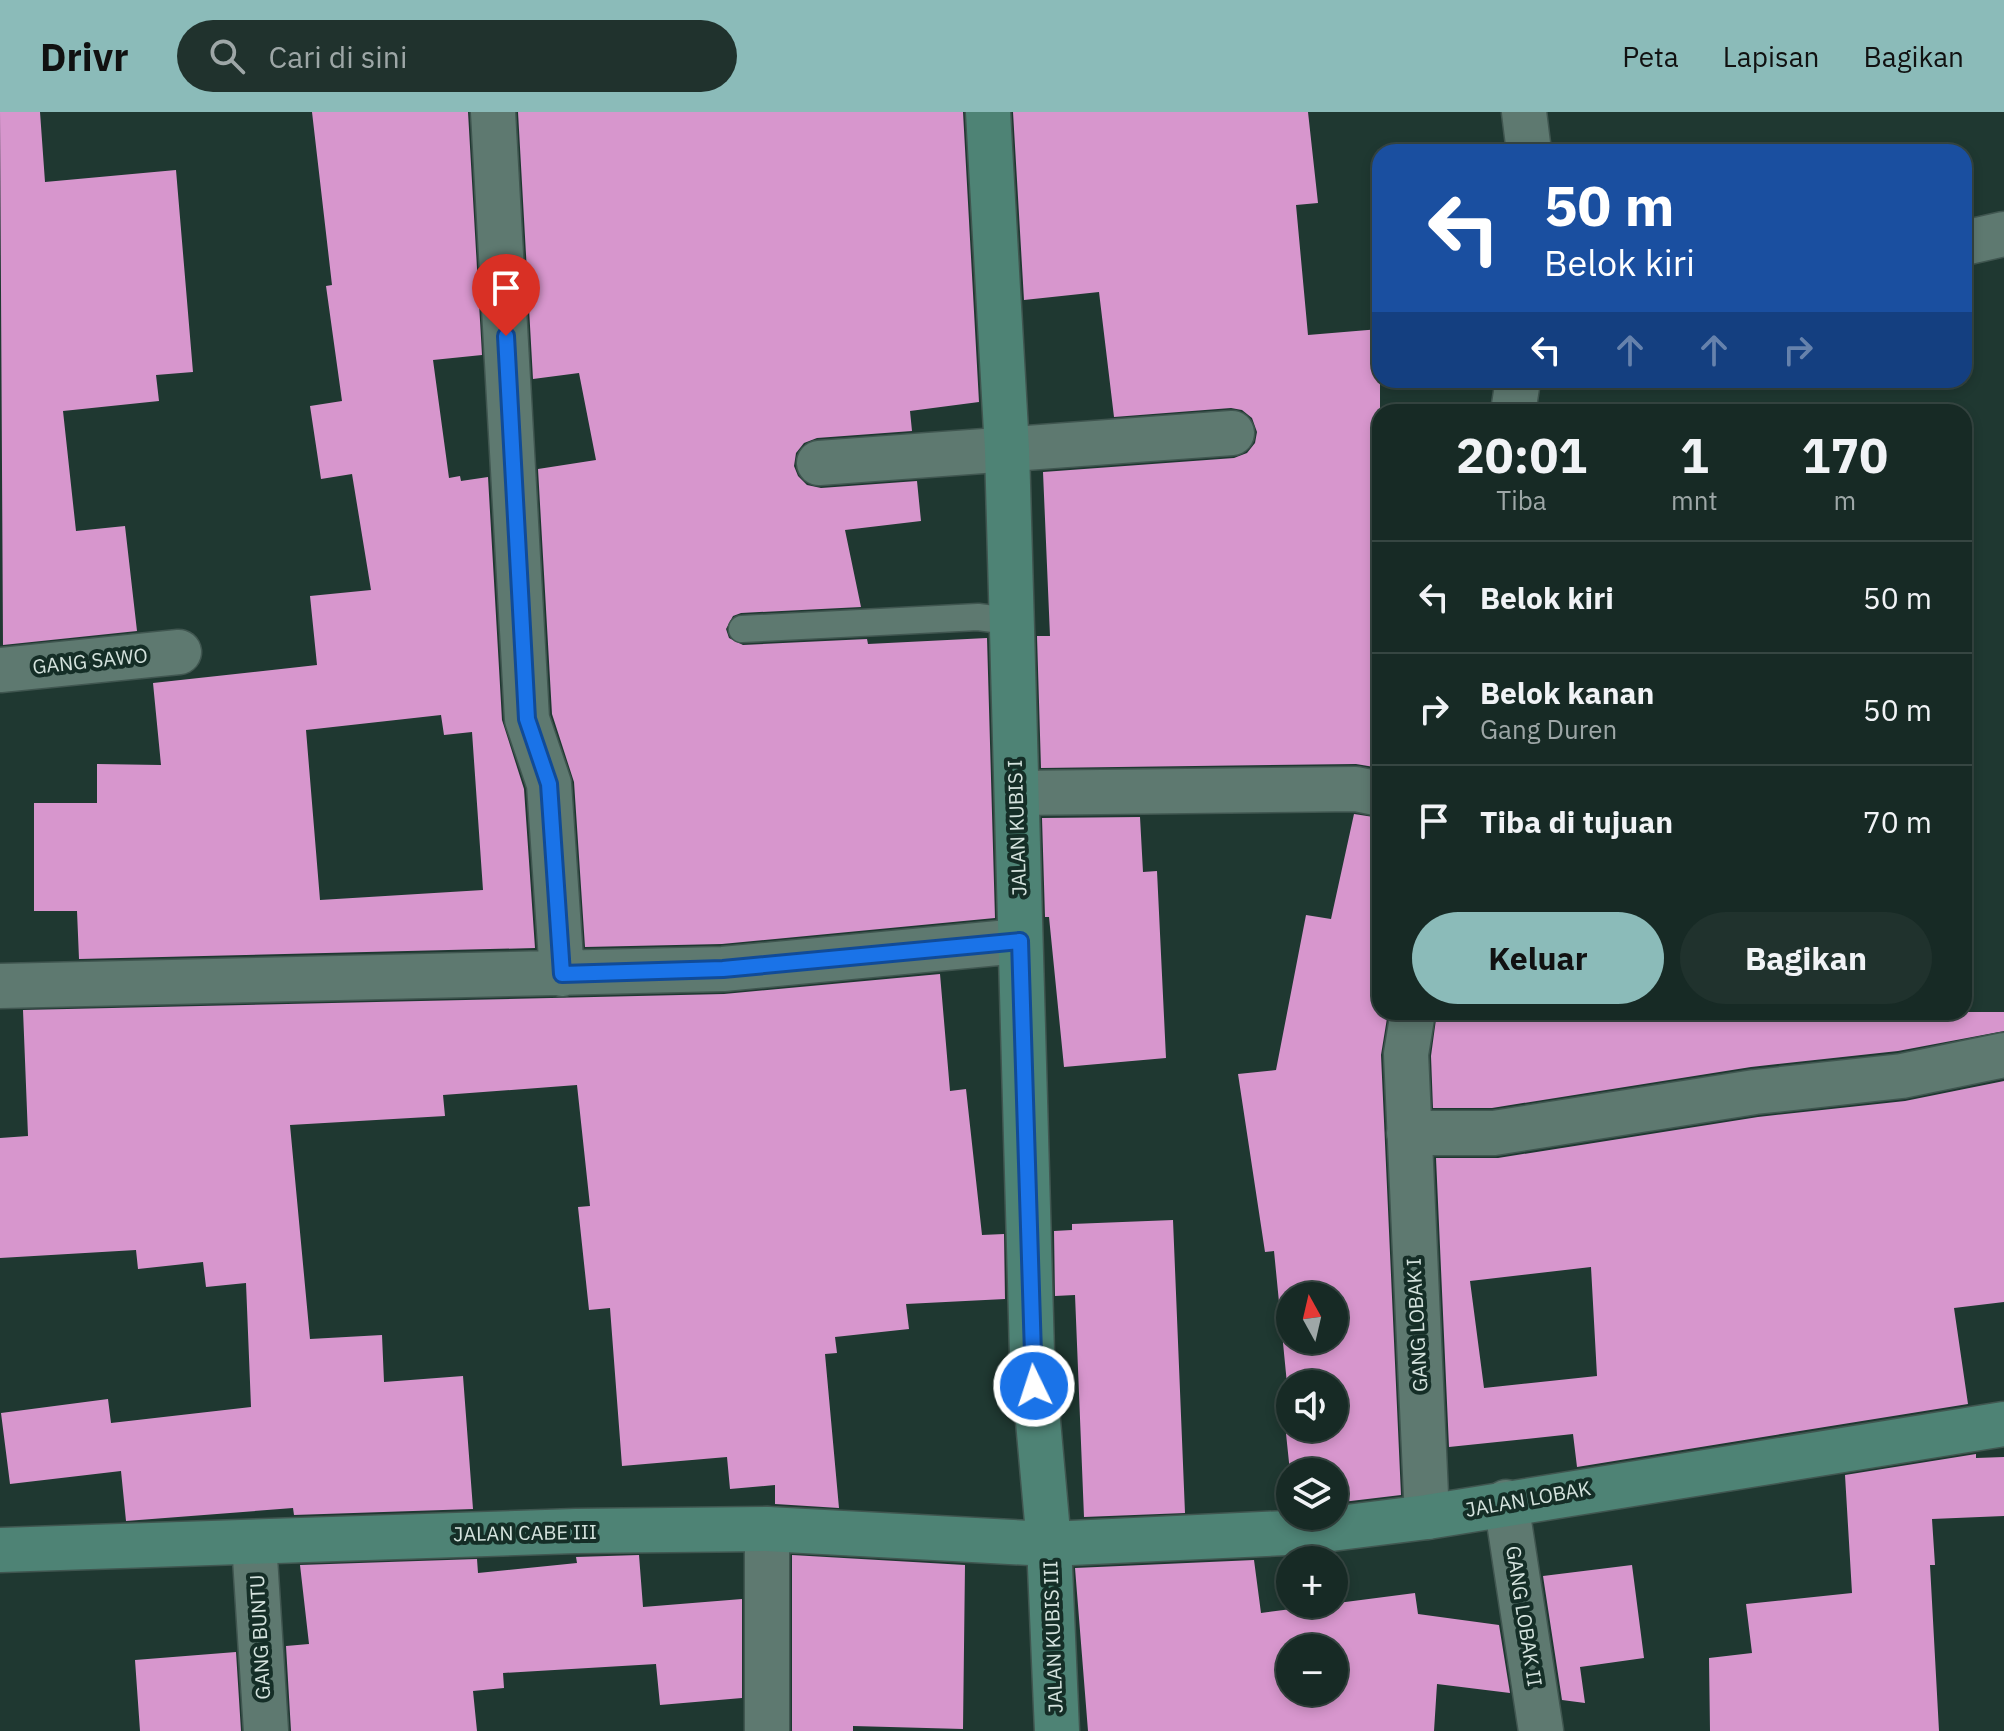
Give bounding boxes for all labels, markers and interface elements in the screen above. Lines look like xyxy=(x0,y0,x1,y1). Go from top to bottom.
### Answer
search box xyxy=(177,20,737,92)
text: Drivr xyxy=(40,32,129,81)
icon: search xyxy=(205,34,249,78)
text: Cari di sini xyxy=(269,37,407,76)
text: Peta xyxy=(1622,38,1679,75)
text: Lapisan xyxy=(1723,38,1820,75)
text: Bagikan xyxy=(1864,38,1964,75)
text: 50 m xyxy=(1544,169,1674,241)
icon: left xyxy=(1412,176,1516,280)
text: Belok kiri xyxy=(1544,239,1695,286)
pin xyxy=(472,254,540,336)
icon: arrive xyxy=(484,266,528,310)
icon: left xyxy=(1524,328,1568,372)
icon: ahead xyxy=(1608,328,1652,372)
icon: ahead xyxy=(1692,328,1736,372)
icon: right xyxy=(1776,328,1820,372)
text: 20:01 xyxy=(1456,424,1587,486)
text: 1 xyxy=(1680,424,1709,486)
text: 170 xyxy=(1802,424,1888,486)
text: Tiba xyxy=(1496,483,1547,517)
text: mnt xyxy=(1671,483,1718,517)
text: m xyxy=(1833,483,1856,517)
icon: left xyxy=(1412,575,1456,619)
text: Belok kiri xyxy=(1480,578,1614,617)
text: 50 m xyxy=(1863,578,1932,617)
street label: GANG SAWO xyxy=(31,641,149,680)
text: Belok kanan xyxy=(1480,673,1654,712)
icon: right xyxy=(1412,687,1456,731)
text: 50 m xyxy=(1863,690,1932,729)
text: Gang Duren xyxy=(1480,712,1617,746)
street label: JALAN KUBIS I xyxy=(1001,759,1032,897)
icon: arrive xyxy=(1412,799,1456,843)
text: Tiba di tujuan xyxy=(1480,802,1673,841)
text: 70 m xyxy=(1863,802,1932,841)
button: Keluar xyxy=(1412,912,1664,1004)
button: Bagikan xyxy=(1680,912,1932,1004)
street label: GANG LOBAK I xyxy=(1400,1257,1433,1393)
north arrow xyxy=(1276,1282,1348,1354)
map controls xyxy=(1276,1282,1348,1706)
position arrow xyxy=(992,1344,1076,1428)
button: sound xyxy=(1276,1370,1348,1442)
button: layers xyxy=(1276,1458,1348,1530)
street label: JALAN LOBAK xyxy=(1463,1474,1593,1523)
street label: JALAN CABE III xyxy=(453,1518,597,1547)
street label: GANG LOBAK II xyxy=(1500,1544,1549,1688)
button: + xyxy=(1276,1546,1348,1618)
street label: JALAN KUBIS III xyxy=(1036,1560,1069,1714)
street label: GANG BUNTU xyxy=(243,1574,276,1700)
button: − xyxy=(1276,1634,1348,1706)

